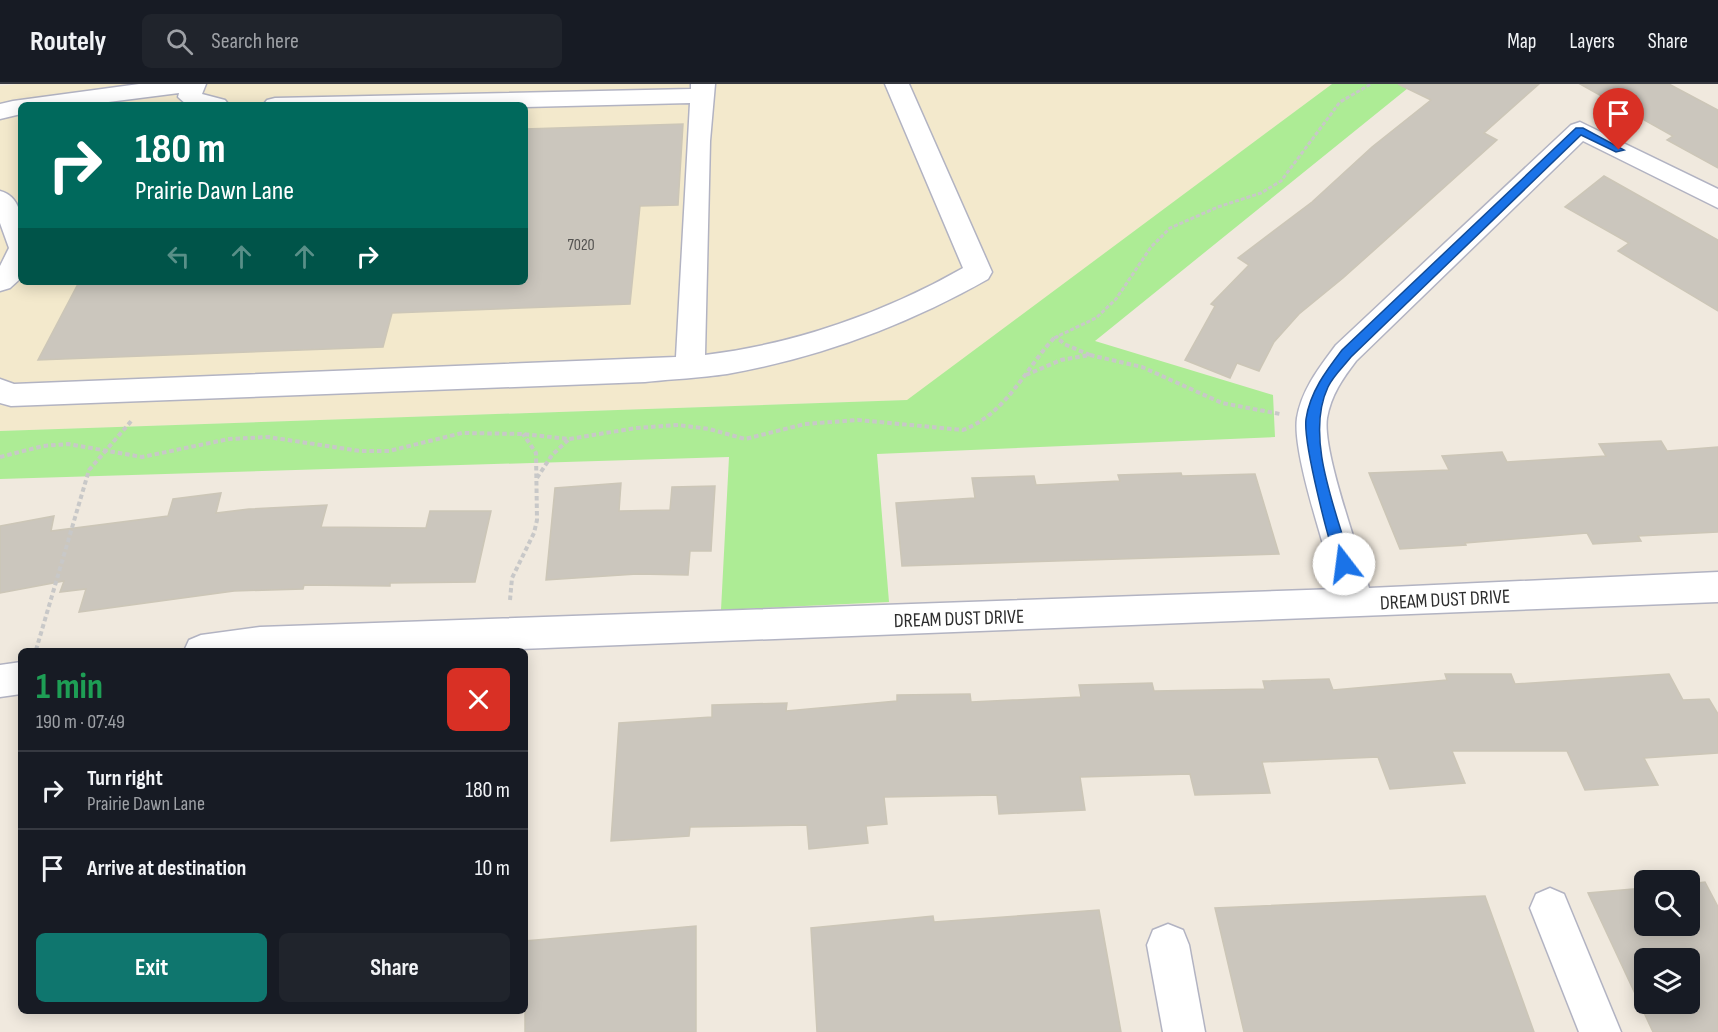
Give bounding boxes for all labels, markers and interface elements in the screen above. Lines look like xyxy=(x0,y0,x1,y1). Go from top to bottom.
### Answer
search box xyxy=(142,14,562,68)
text: Routely xyxy=(30,25,106,58)
icon: search xyxy=(163,25,196,58)
text: Search here xyxy=(211,28,299,55)
text: Map xyxy=(1507,29,1536,54)
text: Layers xyxy=(1569,29,1615,54)
text: Share xyxy=(1648,29,1688,54)
pin xyxy=(1593,88,1644,150)
icon: arrive xyxy=(1602,97,1635,130)
text: 180 m xyxy=(135,124,226,175)
icon: right xyxy=(36,126,114,204)
text: Prairie Dawn Lane xyxy=(135,175,294,207)
house number: 7020 xyxy=(567,236,595,255)
icon: left xyxy=(162,240,195,273)
icon: ahead xyxy=(225,240,258,273)
icon: ahead xyxy=(288,240,321,273)
icon: right xyxy=(351,240,384,273)
position arrow xyxy=(1312,532,1376,596)
street label: DREAM DUST DRIVE xyxy=(1379,585,1511,615)
street label: DREAM DUST DRIVE xyxy=(893,605,1025,633)
text: 1 min xyxy=(36,666,103,709)
button: close xyxy=(447,668,510,731)
text: 190 m · 07:49 xyxy=(36,710,125,734)
text: Turn right xyxy=(87,765,163,792)
icon: right xyxy=(36,774,69,807)
text: 180 m xyxy=(465,777,510,804)
text: Prairie Dawn Lane xyxy=(87,792,205,816)
icon: arrive xyxy=(36,852,69,885)
text: Arrive at destination xyxy=(87,855,246,882)
text: 10 m xyxy=(475,855,510,882)
map controls xyxy=(1634,870,1700,1014)
button: search xyxy=(1634,870,1700,936)
button: Exit xyxy=(36,933,267,1002)
button: Share xyxy=(279,933,510,1002)
button: layers xyxy=(1634,948,1700,1014)

